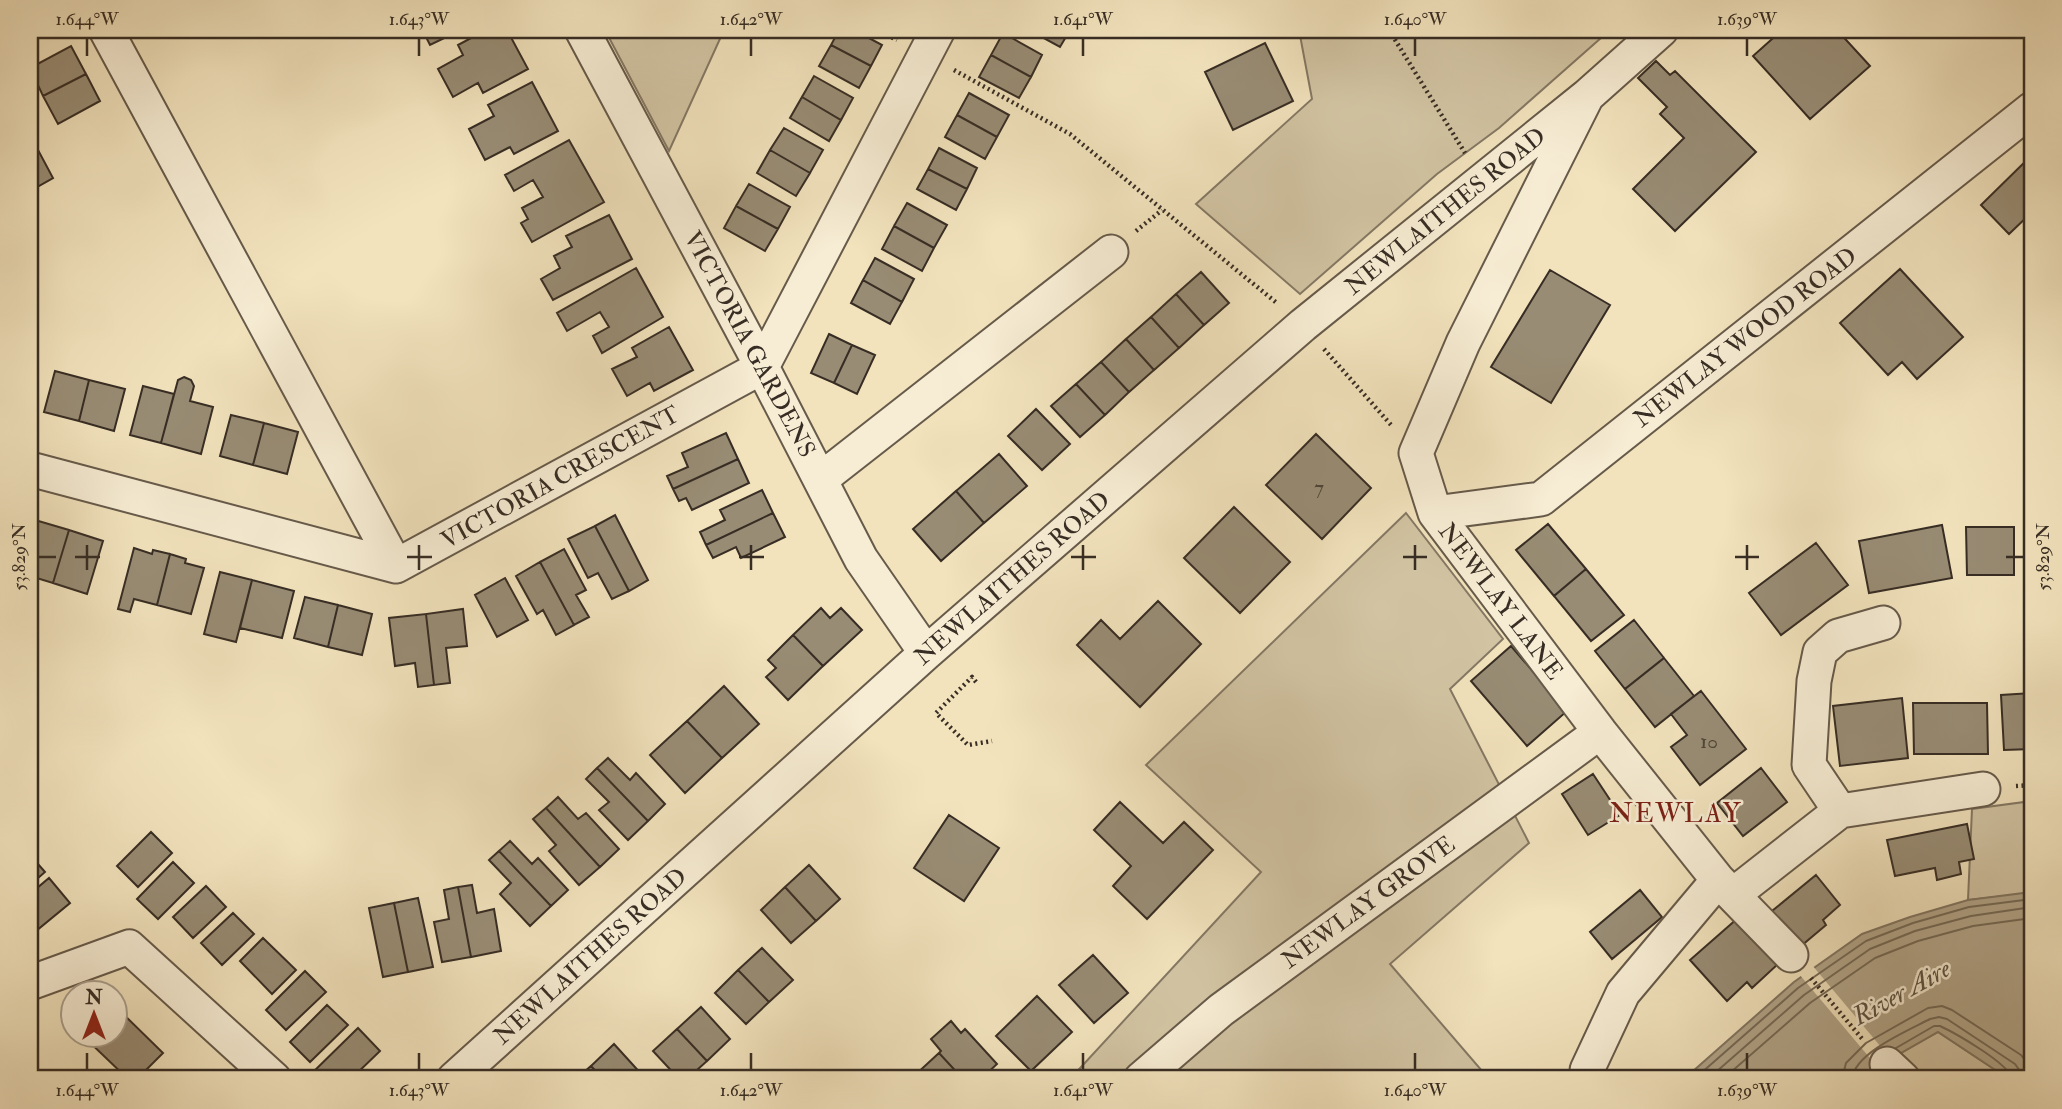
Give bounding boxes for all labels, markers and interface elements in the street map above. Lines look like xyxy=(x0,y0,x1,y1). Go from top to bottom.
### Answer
text: 1.644°W xyxy=(55,8,119,31)
text: 1.643°W xyxy=(389,8,450,31)
text: 1.642°W xyxy=(720,8,783,31)
text: 1.641°W xyxy=(1053,8,1114,31)
text: 1.640°W xyxy=(1384,8,1447,31)
text: 1.639°W xyxy=(1717,8,1778,31)
street label: NEWLAITHES ROAD xyxy=(1339,121,1552,302)
street label: VICTORIA GARDENS xyxy=(677,226,822,463)
street label: NEWLAY WOOD ROAD xyxy=(1627,241,1863,434)
street label: VICTORIA CRESCENT xyxy=(436,399,685,556)
house number: 7 xyxy=(1314,474,1324,501)
street label: NEWLAITHES ROAD xyxy=(908,485,1117,672)
street label: NEWLAY LANE xyxy=(1431,517,1570,686)
text: 53.829°N xyxy=(8,523,31,591)
text: 53.829°N xyxy=(2032,523,2055,591)
house number: 10 xyxy=(1700,728,1718,755)
district label: NEWLAY xyxy=(1609,798,1743,830)
street label: NEWLAY GROVE xyxy=(1276,829,1461,976)
street label: NEWLAITHES ROAD xyxy=(487,861,694,1051)
water label: River Aire xyxy=(1846,953,1956,1033)
north arrow xyxy=(60,979,130,1050)
text: N xyxy=(84,986,103,1010)
text: 1.644°W xyxy=(55,1079,119,1102)
text: 1.643°W xyxy=(389,1079,450,1102)
text: 1.642°W xyxy=(720,1079,783,1102)
text: 1.641°W xyxy=(1053,1079,1114,1102)
text: 1.640°W xyxy=(1384,1079,1447,1102)
text: 1.639°W xyxy=(1717,1079,1778,1102)

